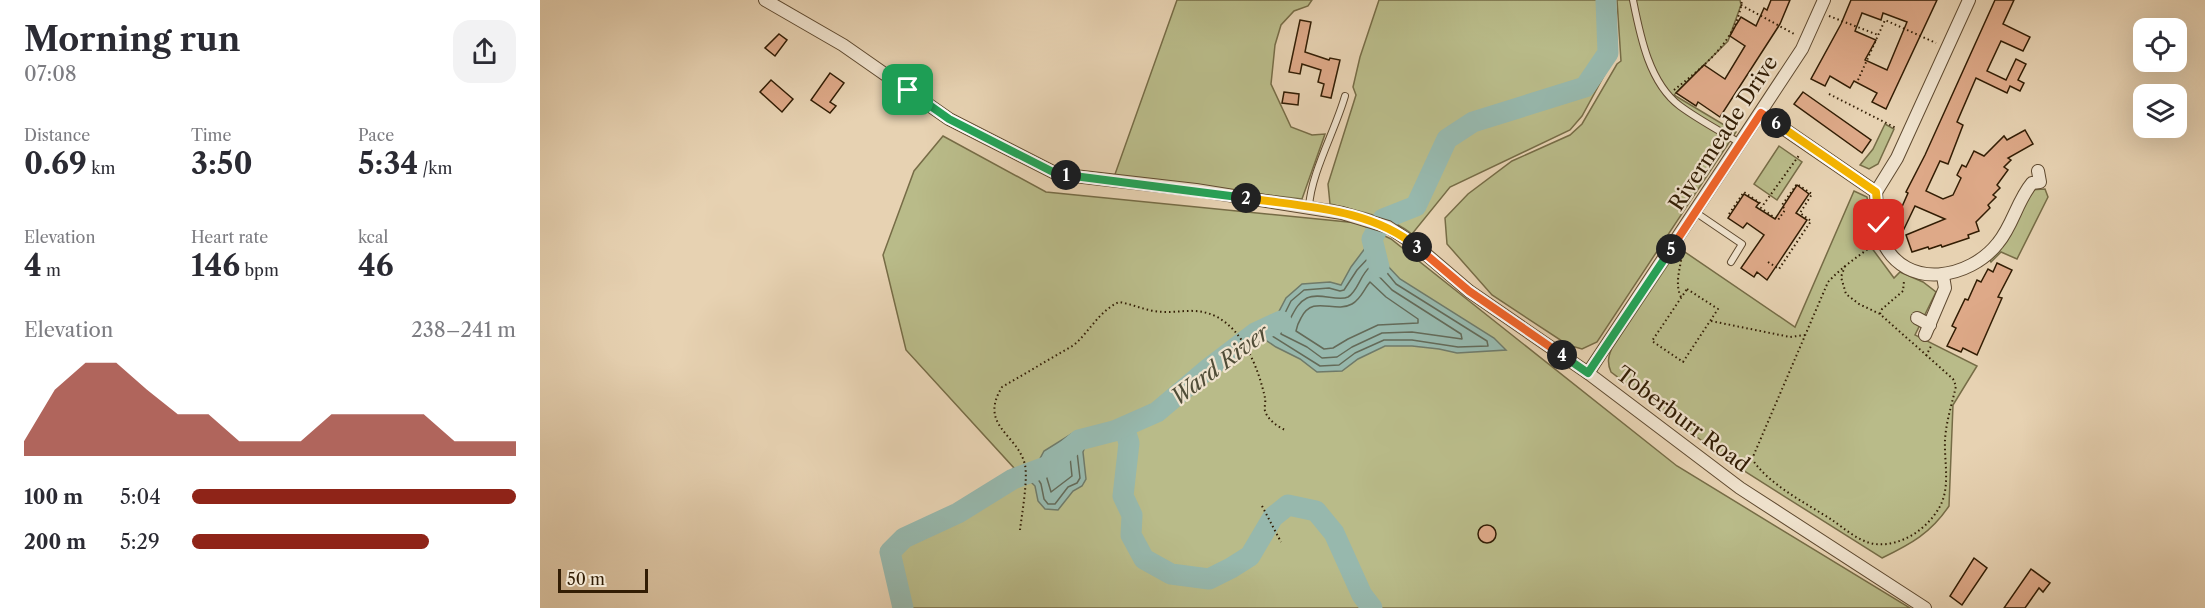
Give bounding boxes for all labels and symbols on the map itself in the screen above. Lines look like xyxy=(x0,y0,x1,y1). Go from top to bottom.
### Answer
street label: Rivermeade Drive xyxy=(1663,51,1783,215)
pin xyxy=(882,64,933,115)
pin: 6 xyxy=(1761,108,1791,138)
pin: 1 xyxy=(1051,160,1081,190)
pin: 2 xyxy=(1231,183,1261,213)
pin xyxy=(1853,199,1904,250)
pin: 3 xyxy=(1402,232,1432,262)
pin: 5 xyxy=(1656,234,1686,264)
water label: Ward River xyxy=(1165,318,1276,411)
pin: 4 xyxy=(1547,340,1577,370)
street label: Toberburr Road xyxy=(1611,361,1755,477)
scale bar xyxy=(558,566,648,594)

